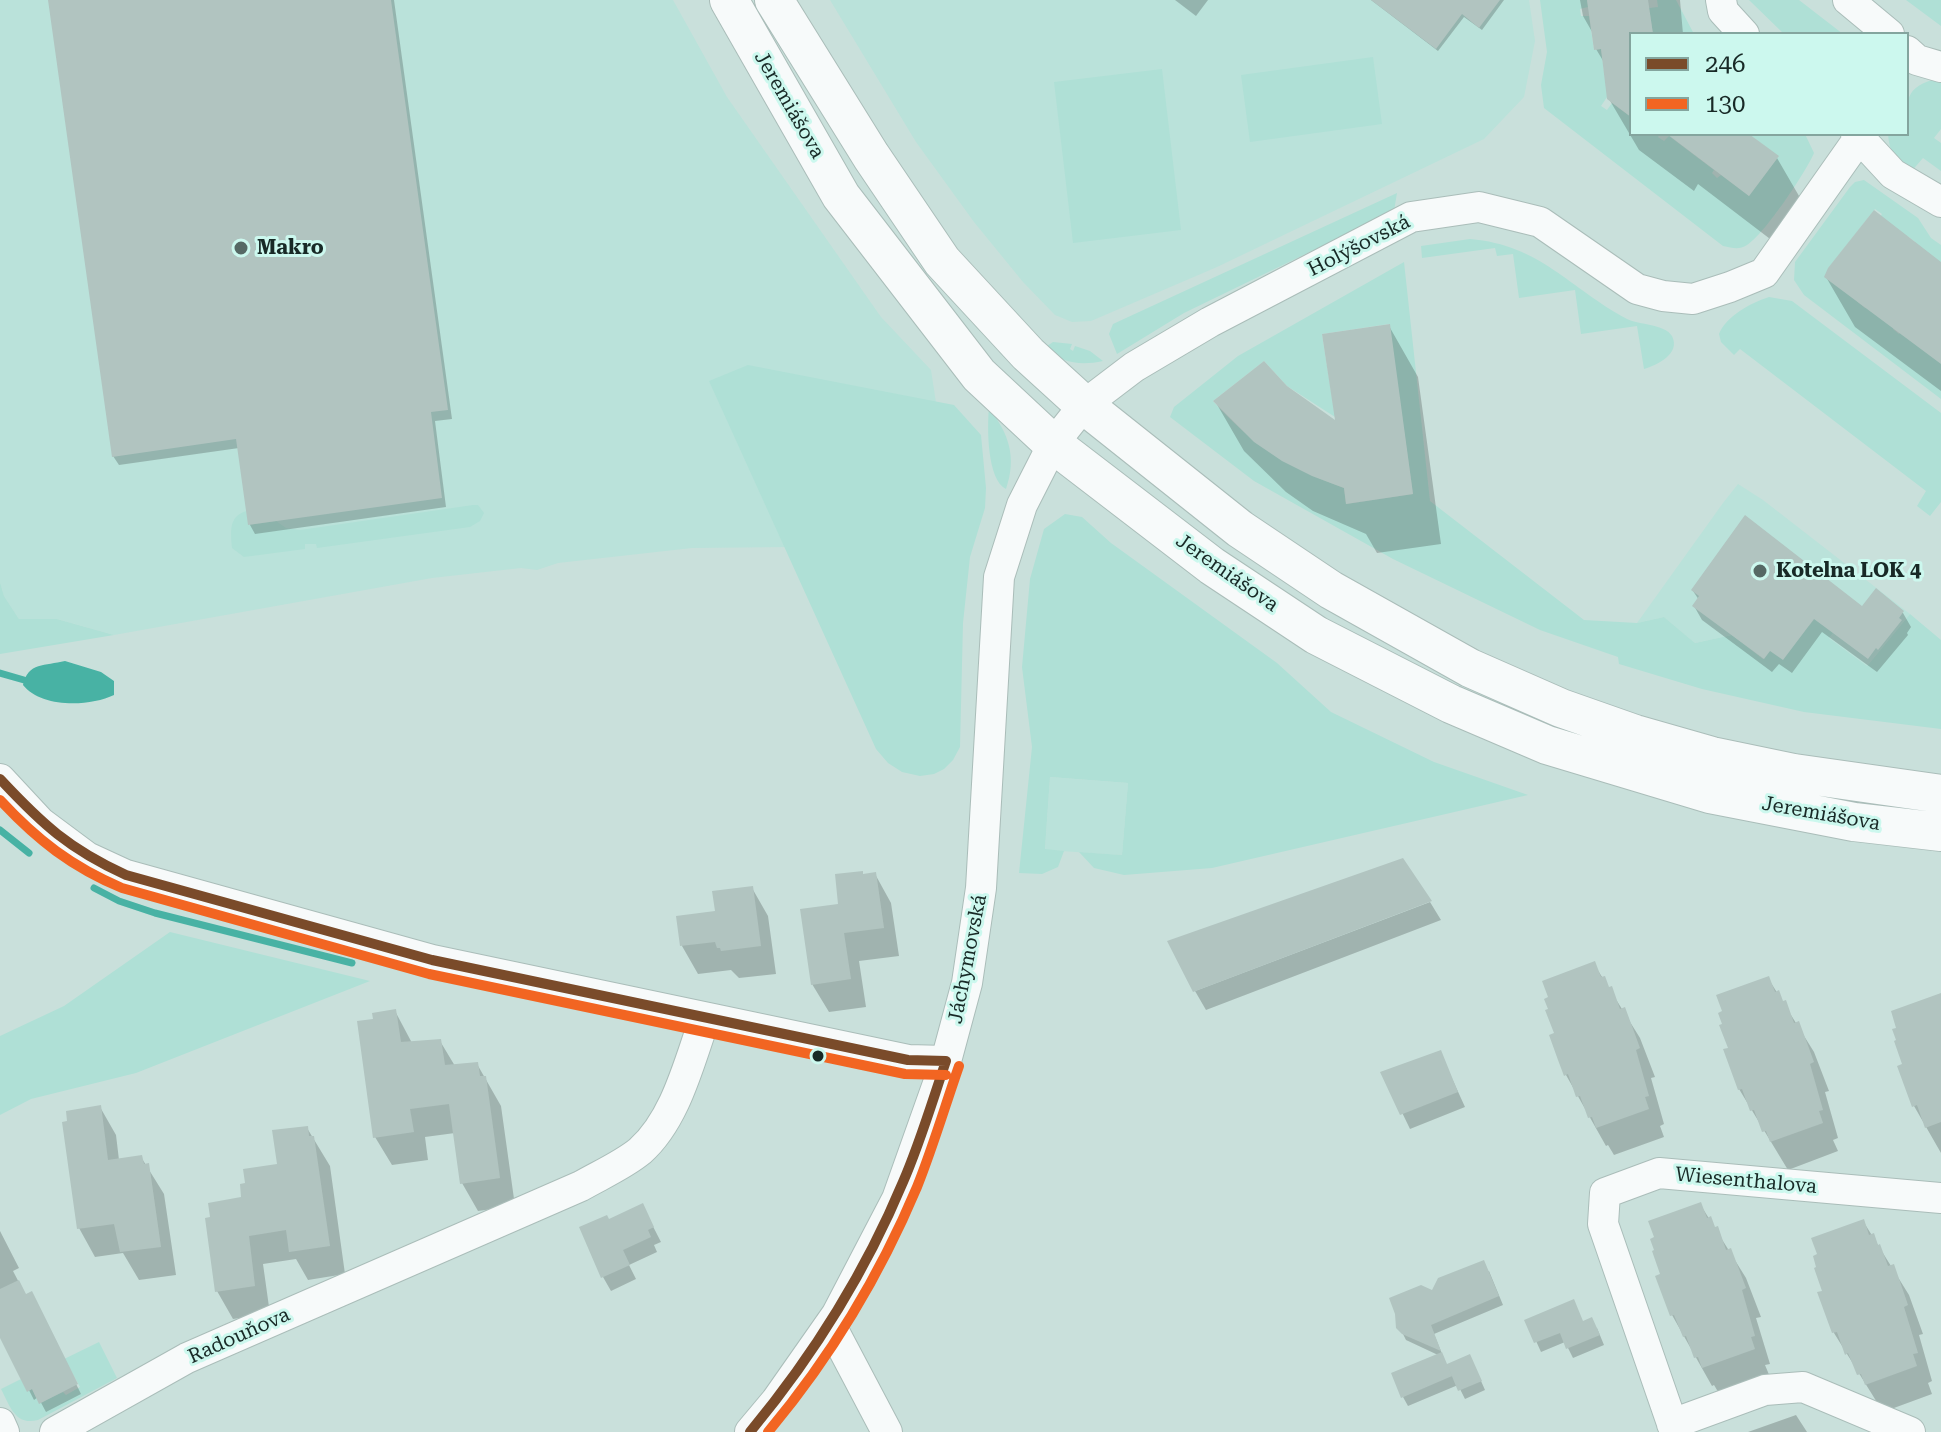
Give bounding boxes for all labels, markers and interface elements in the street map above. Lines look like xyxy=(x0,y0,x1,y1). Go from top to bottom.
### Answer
legend xyxy=(1629,32,1909,136)
street label: Jeremiášova xyxy=(749,47,829,163)
text: 246 xyxy=(1705,50,1745,78)
text: 130 xyxy=(1705,90,1745,118)
street label: Holýšovská xyxy=(1304,210,1414,282)
place label: Makro xyxy=(257,236,324,260)
marker: Makro xyxy=(232,239,250,257)
street label: Jeremiášova xyxy=(1171,529,1283,617)
place label: Kotelna LOK 4 xyxy=(1776,559,1921,583)
marker: Kotelna LOK 4 xyxy=(1751,562,1769,580)
street label: Jeremiášova xyxy=(1760,792,1882,836)
street label: Jáchymovská xyxy=(944,892,992,1026)
unlabelled marker xyxy=(810,1048,826,1064)
street label: Wiesenthalova xyxy=(1674,1163,1818,1199)
street label: Radouňova xyxy=(184,1303,294,1369)

